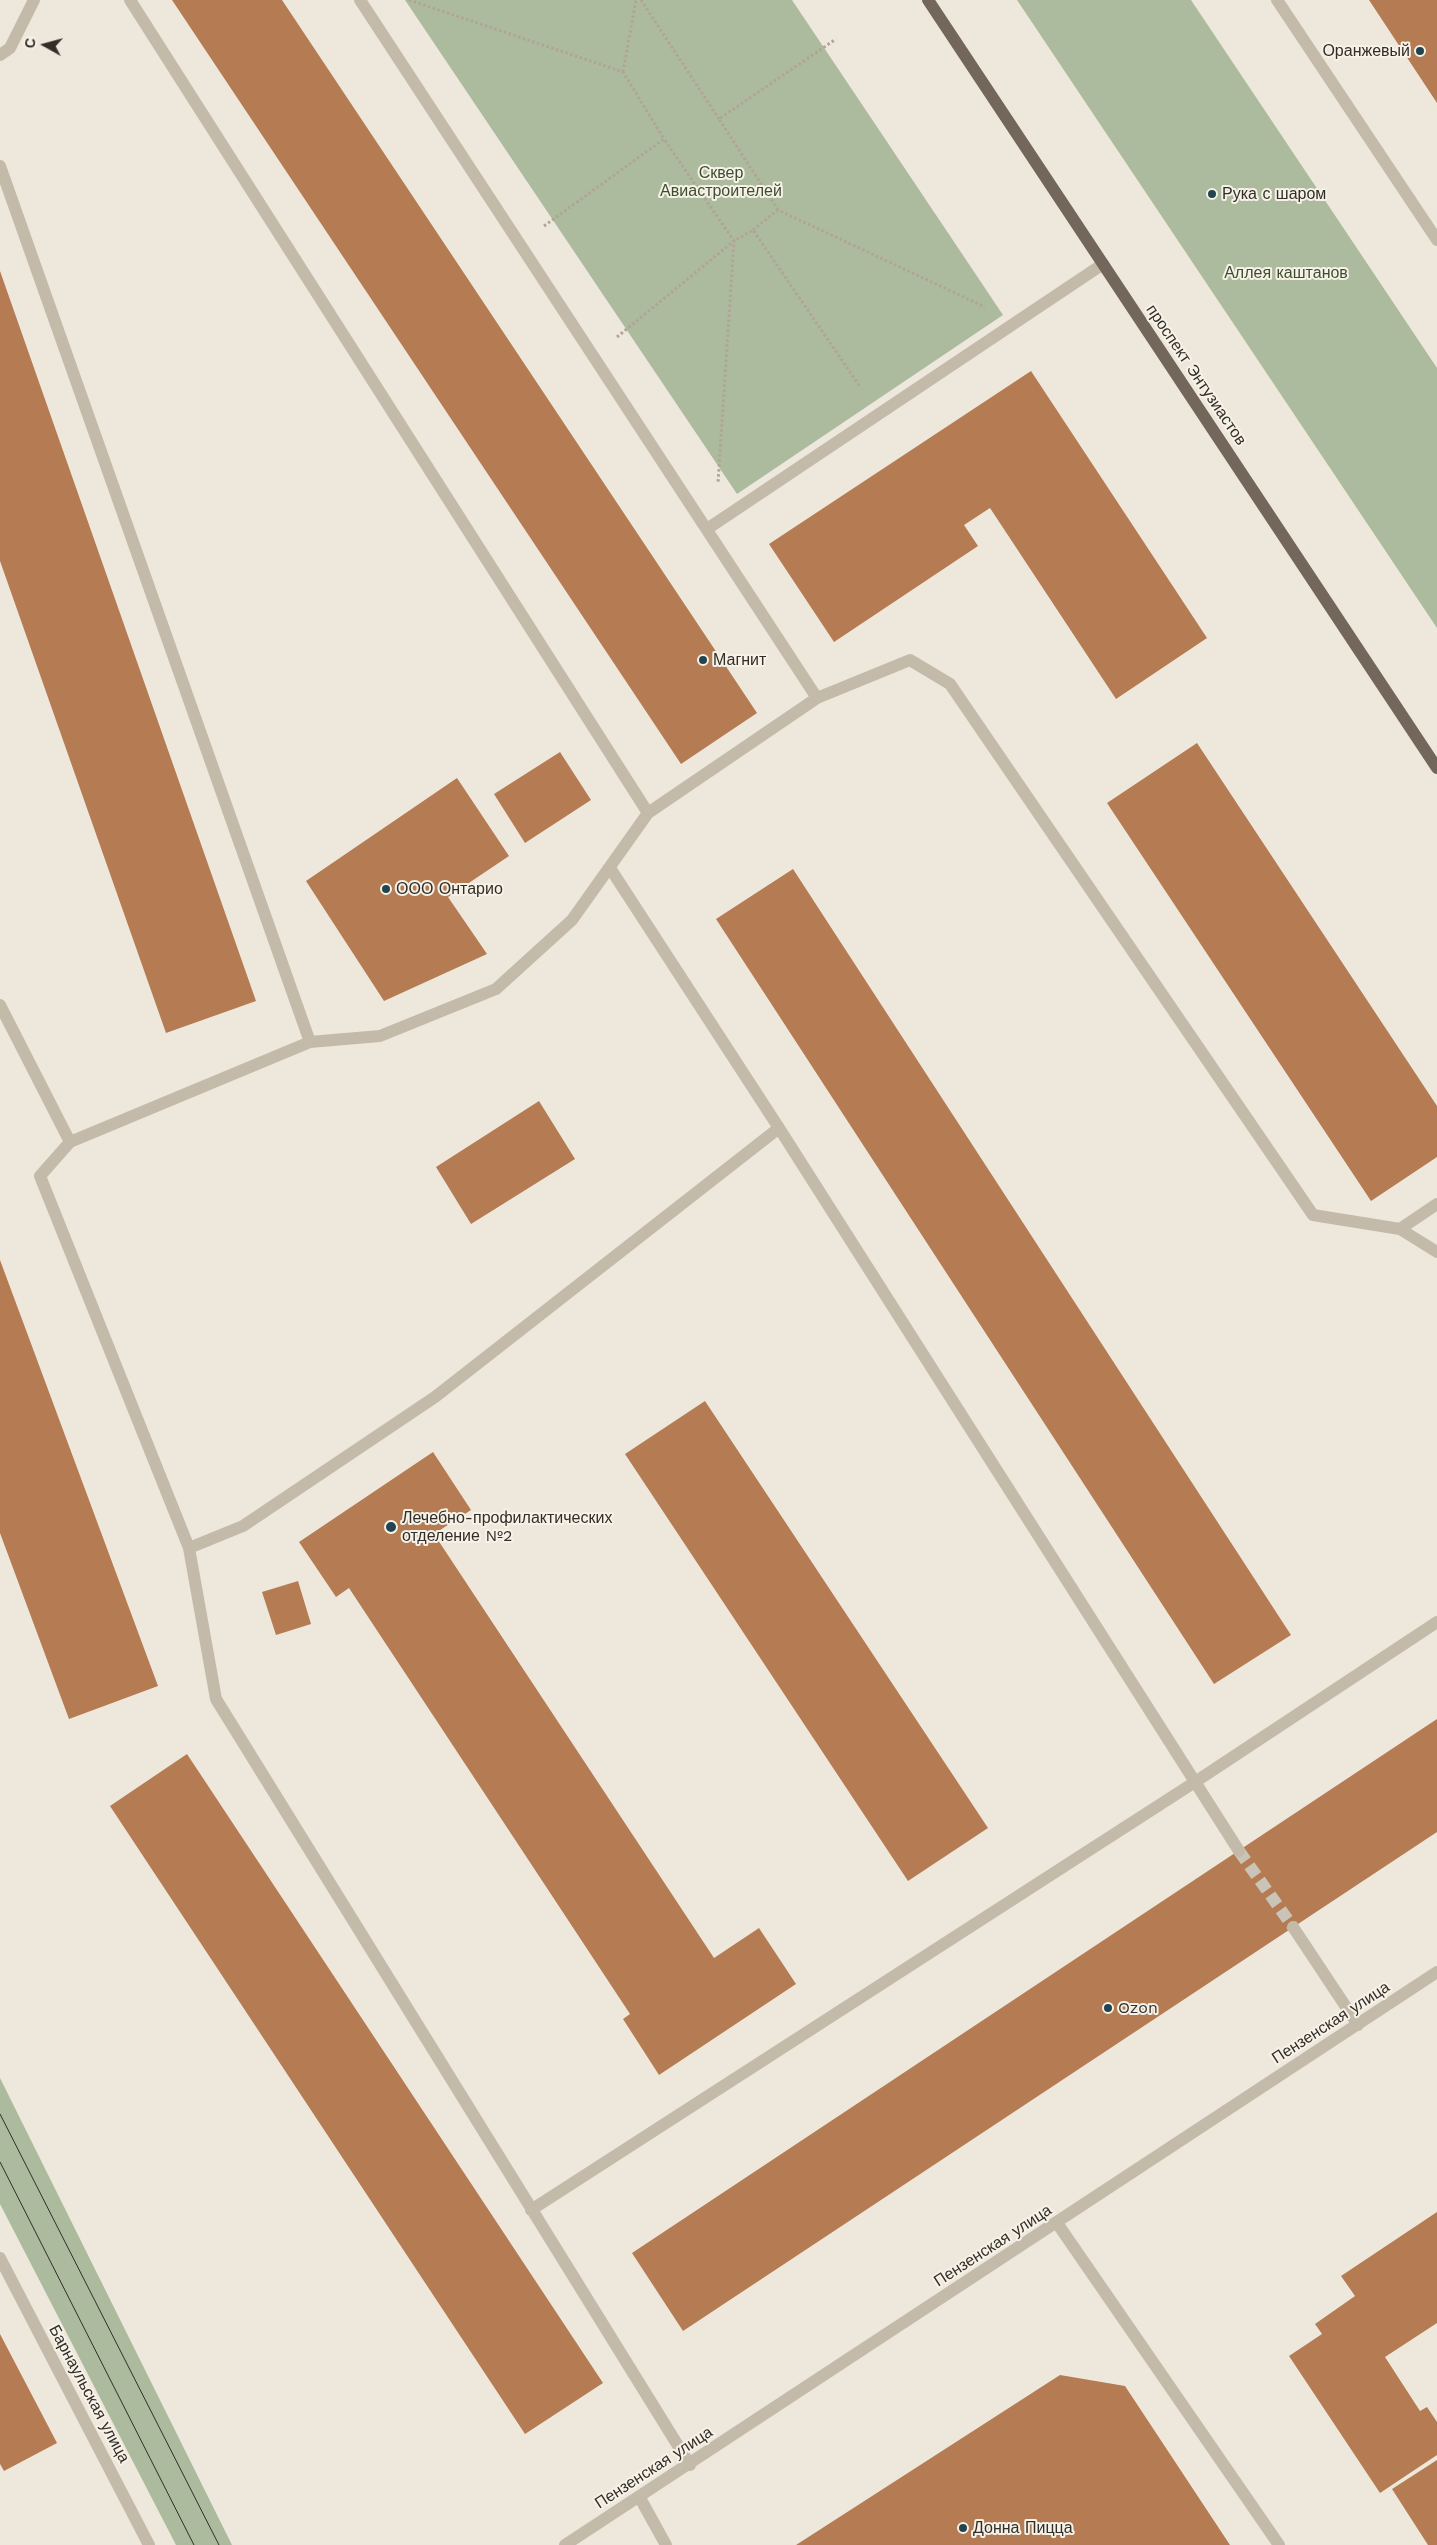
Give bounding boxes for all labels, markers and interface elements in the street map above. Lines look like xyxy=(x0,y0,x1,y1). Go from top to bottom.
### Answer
north arrow xyxy=(20,20,70,70)
text: С xyxy=(22,37,39,49)
place label: Оранжевый xyxy=(1322,41,1410,61)
marker: Оранжевый xyxy=(1414,45,1426,57)
park label: Сквер Авиастроителей xyxy=(660,163,782,201)
place label: Рука с шаром xyxy=(1222,184,1326,204)
marker: Рука с шаром xyxy=(1206,188,1218,200)
park label: Аллея каштанов xyxy=(1224,263,1348,283)
street label: проспект Энтузиастов xyxy=(1142,301,1250,449)
place label: Магнит xyxy=(713,650,766,670)
marker: Магнит xyxy=(697,654,709,666)
place label: ООО Онтарио xyxy=(396,879,503,899)
marker: ООО Онтарио xyxy=(380,883,392,895)
place label: Лечебно-профилактических отделение №2 xyxy=(402,1508,612,1546)
marker: Лечебно-профилактических отделение №2 xyxy=(384,1520,398,1534)
street label: Пензенская улица xyxy=(1269,1978,1393,2068)
place label: Ozon xyxy=(1118,1998,1158,2018)
marker: Ozon xyxy=(1102,2002,1114,2014)
street label: Пензенская улица xyxy=(931,2201,1055,2291)
street label: Барнаульская улица xyxy=(44,2322,134,2466)
street label: Пензенская улица xyxy=(592,2423,716,2513)
place label: Донна Пицца xyxy=(973,2518,1073,2538)
marker: Донна Пицца xyxy=(957,2522,969,2534)

